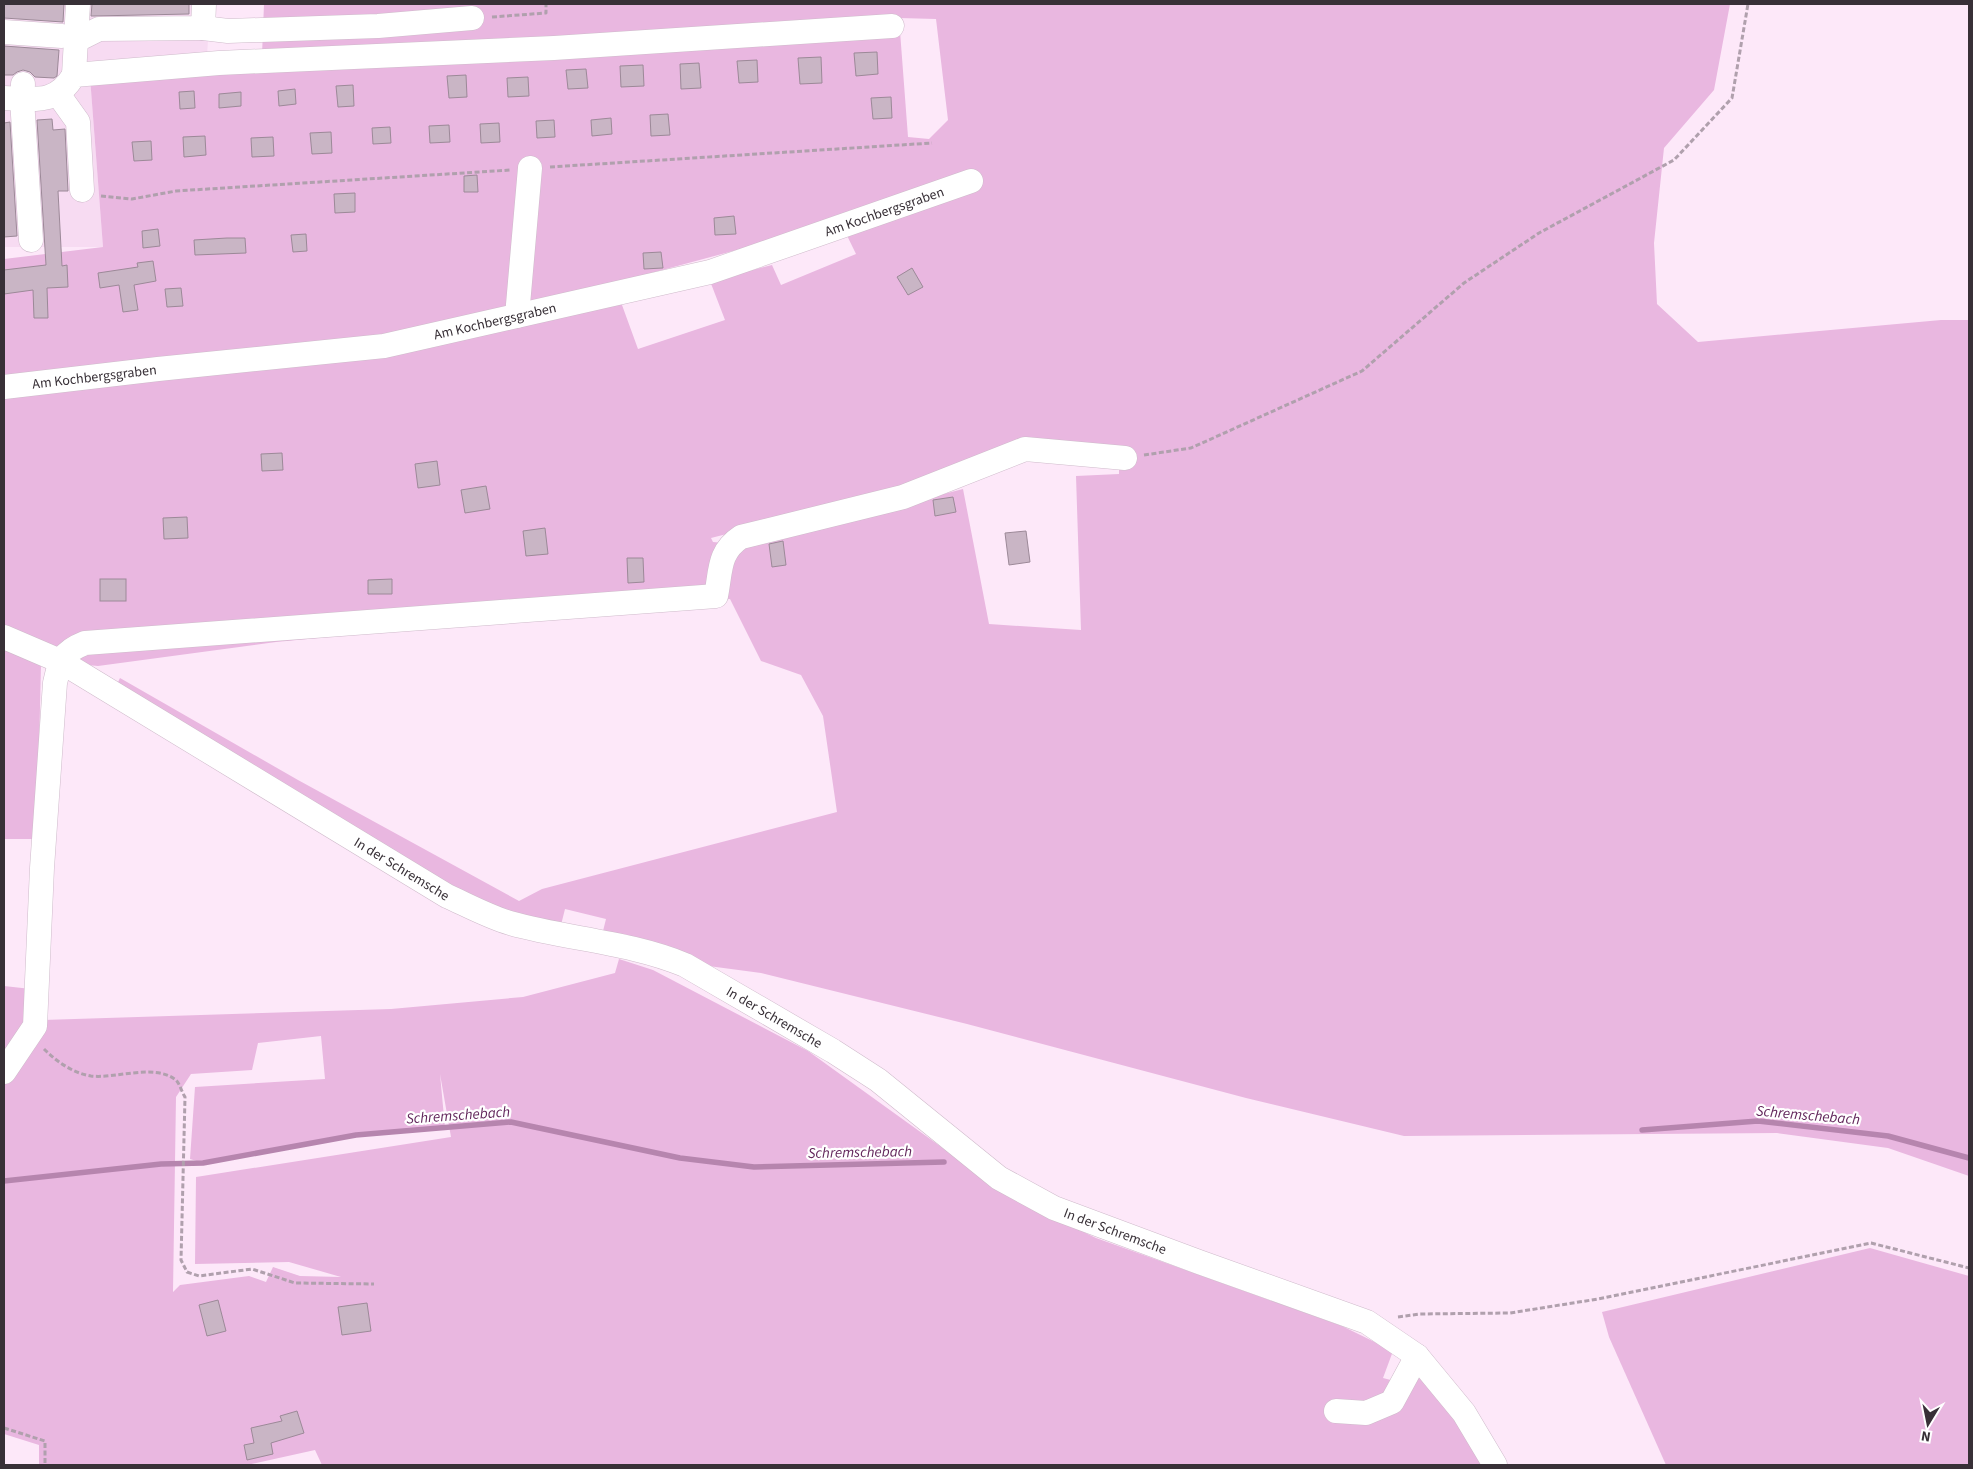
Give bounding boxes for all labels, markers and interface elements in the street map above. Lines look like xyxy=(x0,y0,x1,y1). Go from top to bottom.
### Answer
street label: Am Kochbergsgraben xyxy=(822,182,947,242)
street label: Am Kochbergsgraben xyxy=(432,298,558,345)
street label: Am Kochbergsgraben xyxy=(31,360,158,395)
street label: In der Schremsche xyxy=(350,833,453,906)
street label: In der Schremsche xyxy=(722,982,826,1054)
water label: Schremschebach xyxy=(1755,1100,1861,1131)
water label: Schremschebach xyxy=(405,1101,511,1130)
water label: Schremschebach xyxy=(808,1141,912,1164)
street label: In der Schremsche xyxy=(1061,1204,1169,1260)
north arrow xyxy=(1903,1399,1953,1449)
text: N xyxy=(1920,1425,1932,1446)

